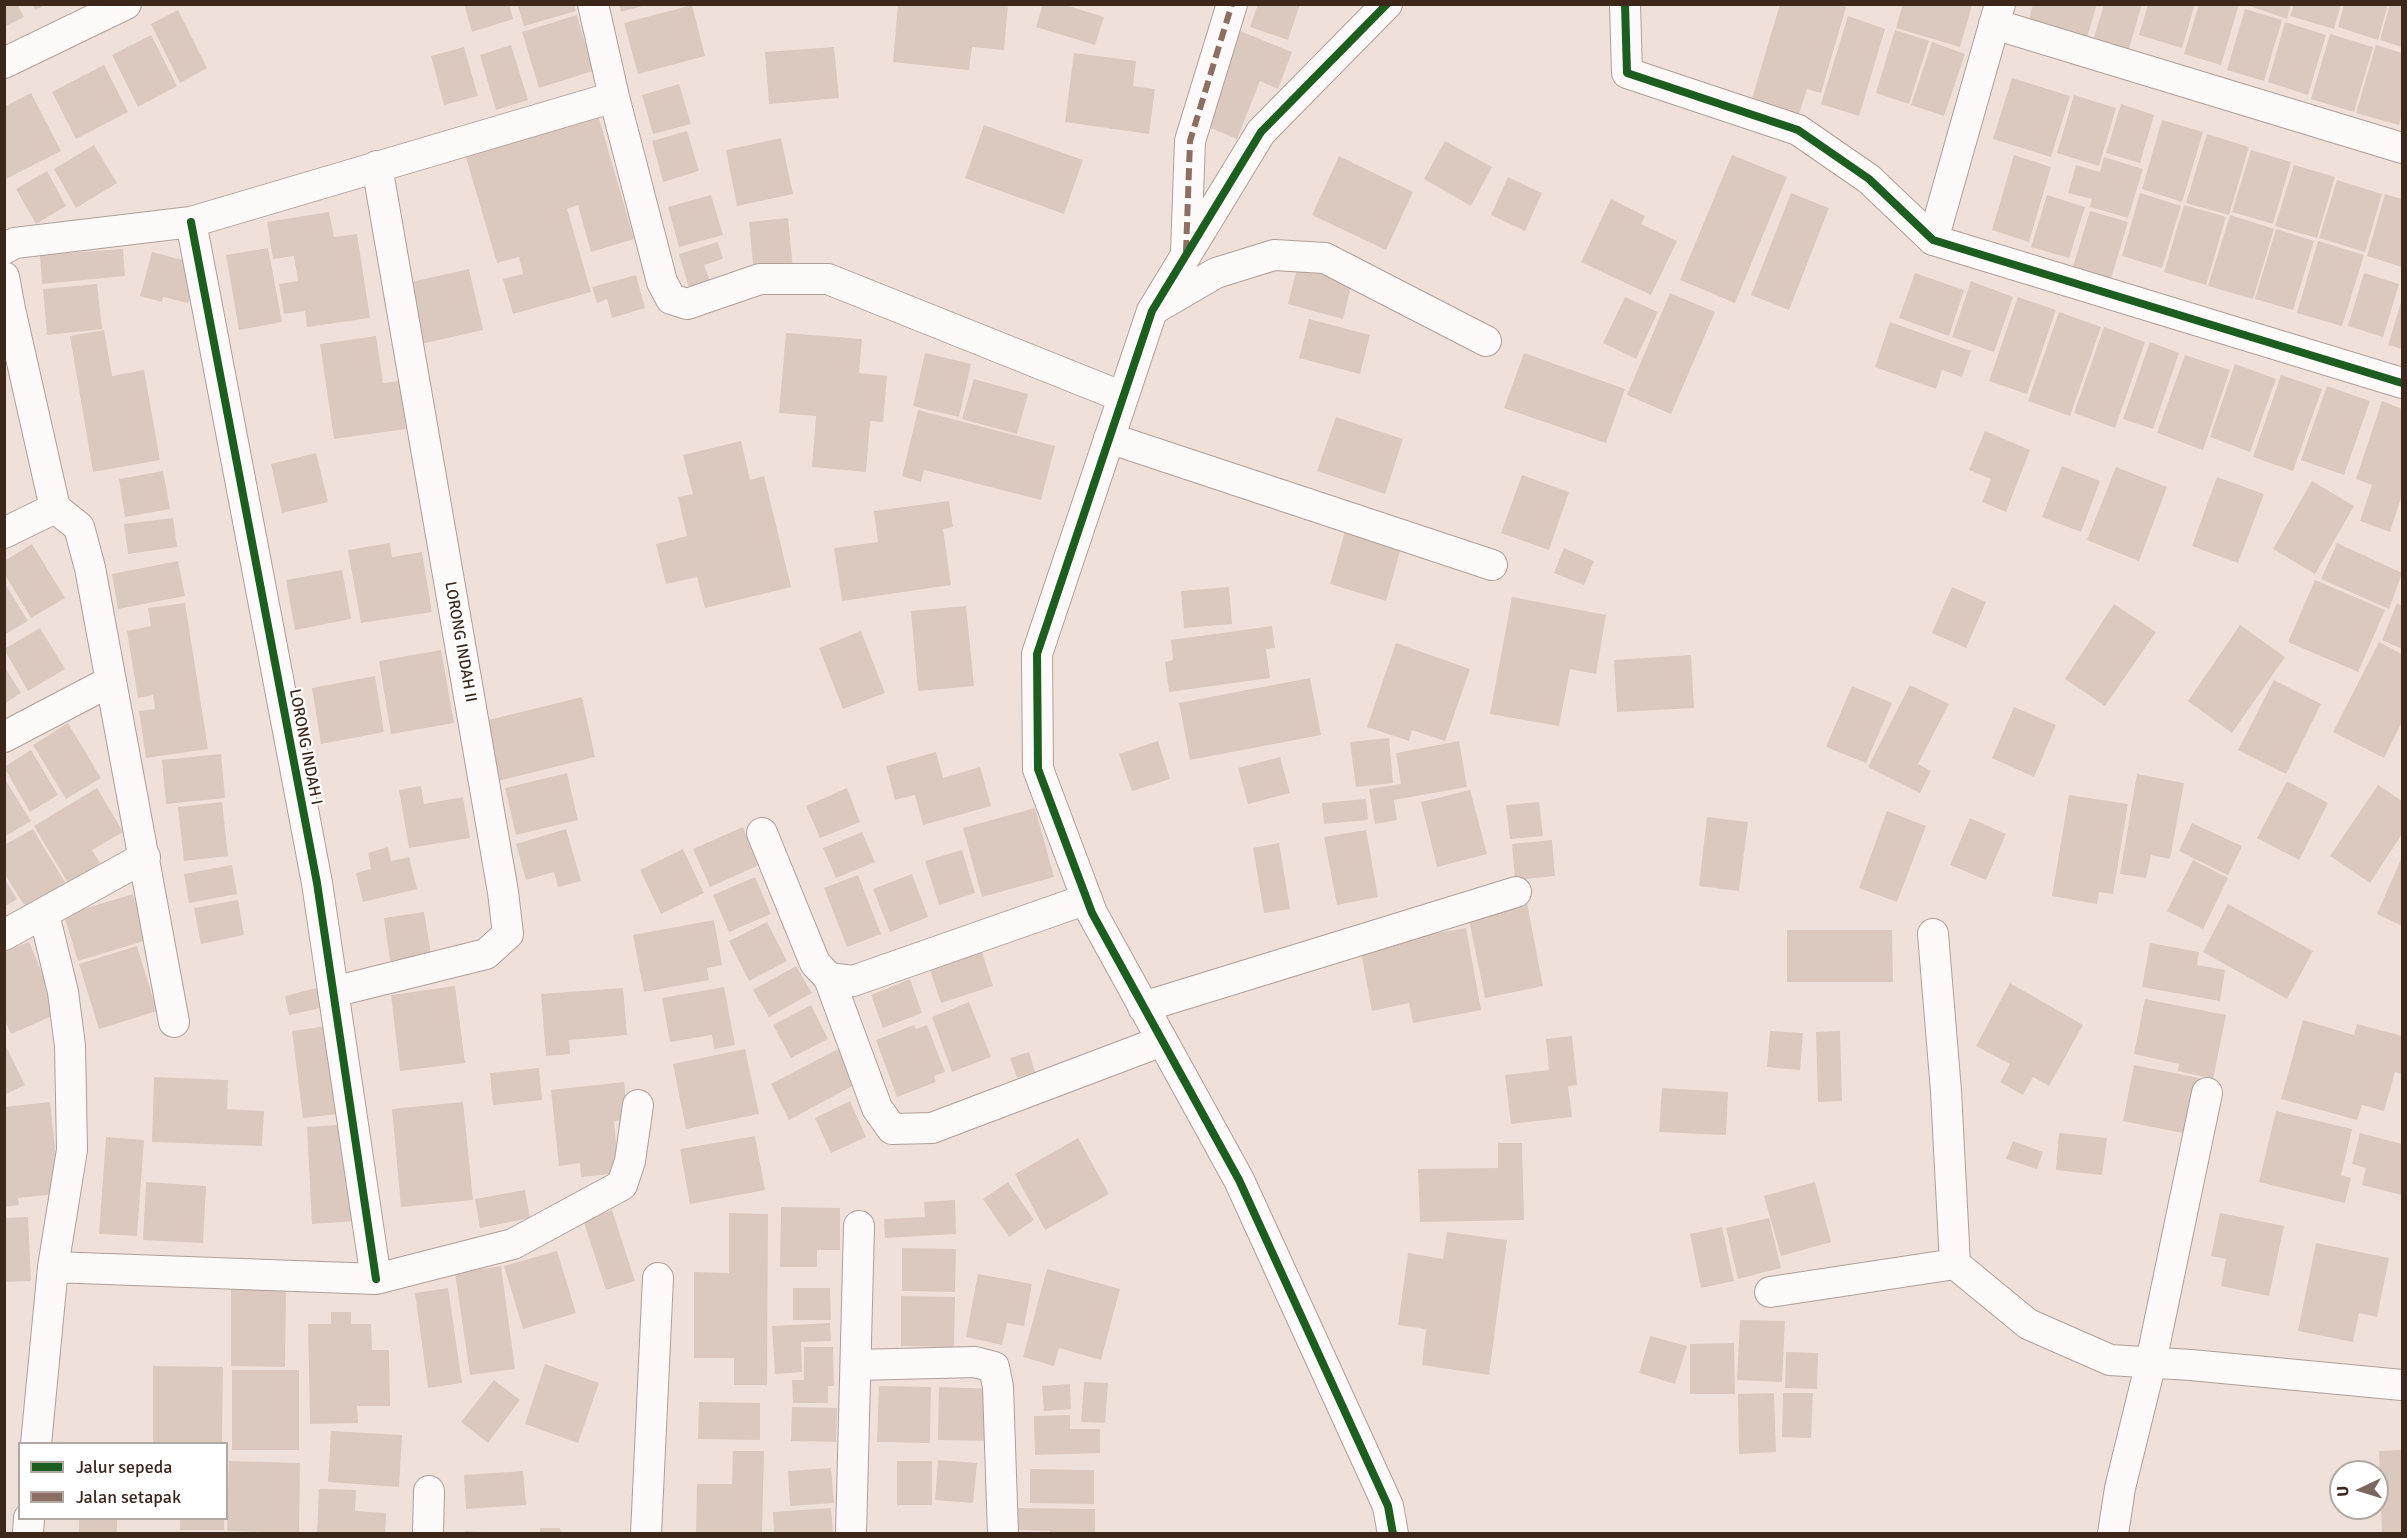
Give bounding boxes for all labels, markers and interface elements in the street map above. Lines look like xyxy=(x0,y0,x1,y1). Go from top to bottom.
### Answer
street label: LORONG INDAH II xyxy=(440,580,480,704)
street label: LORONG INDAH I xyxy=(284,687,326,807)
legend xyxy=(18,1442,228,1520)
text: Jalur sepeda xyxy=(76,1456,172,1478)
north arrow xyxy=(2329,1460,2389,1520)
text: U xyxy=(2333,1485,2353,1497)
text: Jalan setapak xyxy=(76,1486,181,1508)

